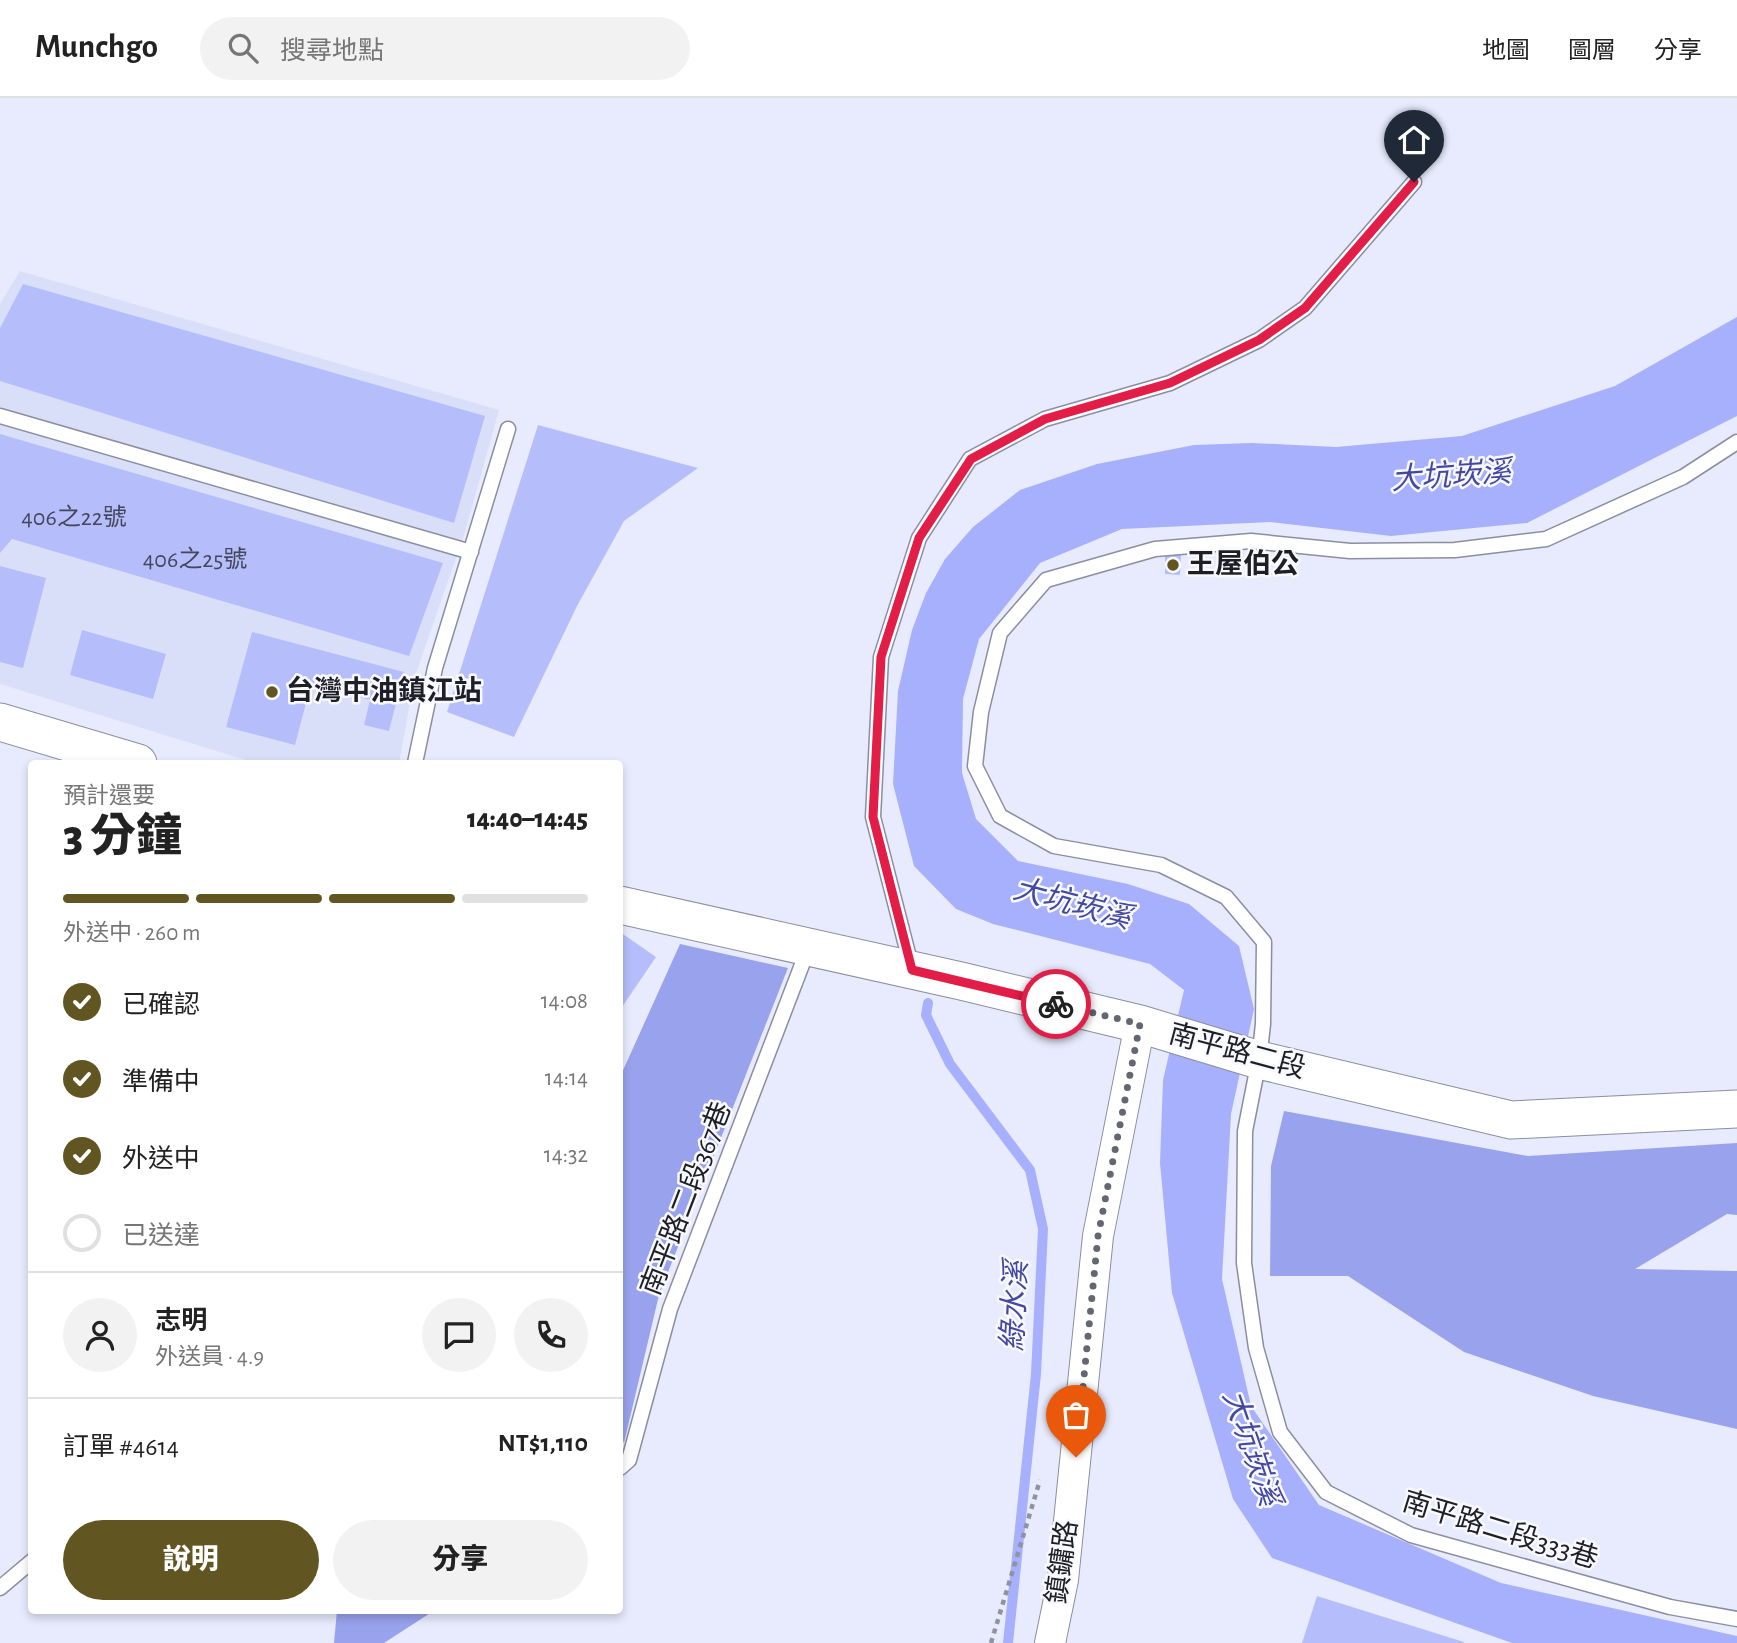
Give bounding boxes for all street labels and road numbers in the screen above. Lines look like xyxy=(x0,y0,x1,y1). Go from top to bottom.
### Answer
street label: 南平路二段 xyxy=(1166,1018,1309,1084)
street label: 南平路二段367巷 xyxy=(635,1098,737,1299)
street label: 南平路二段333巷 xyxy=(1399,1486,1602,1574)
street label: 鎮鏞路 xyxy=(1041,1518,1083,1606)

